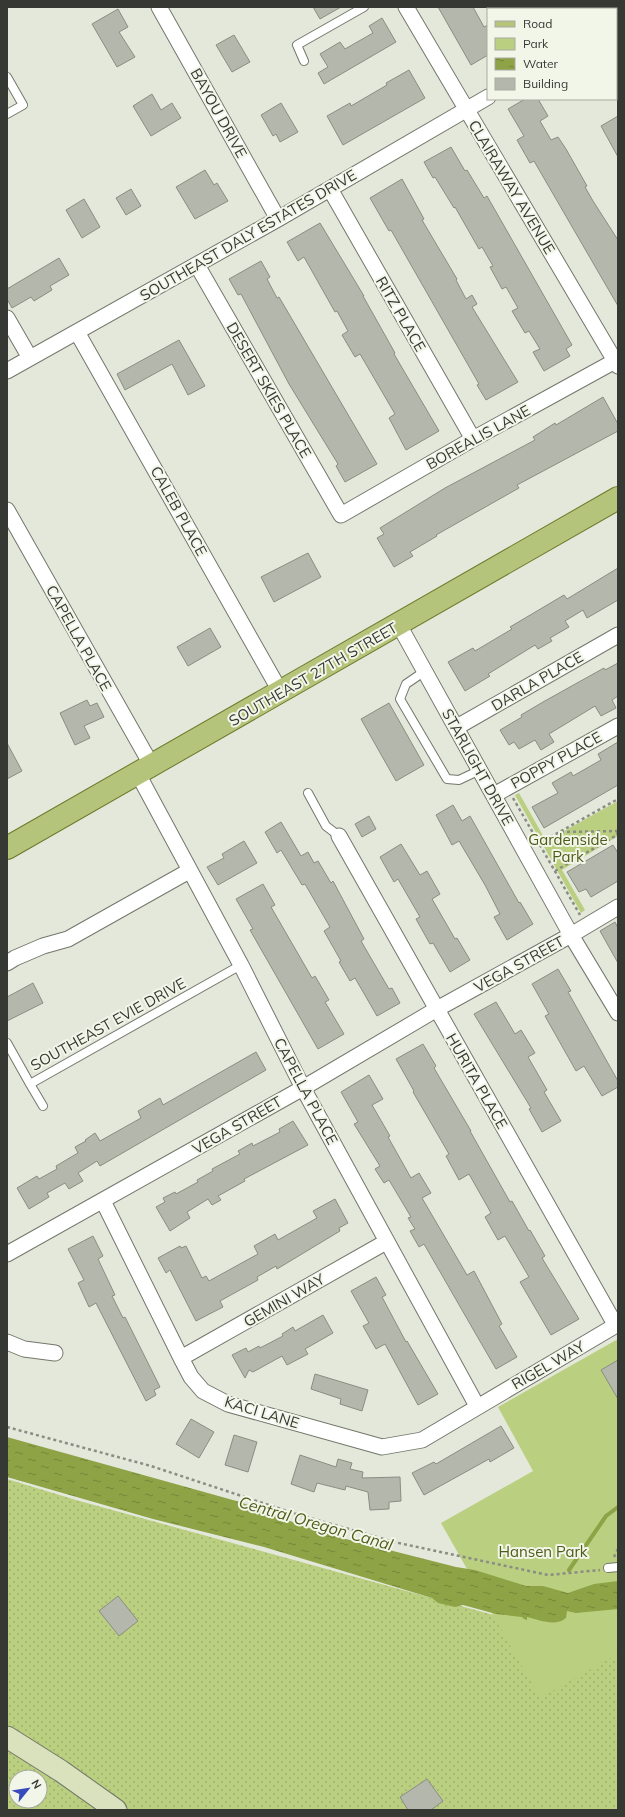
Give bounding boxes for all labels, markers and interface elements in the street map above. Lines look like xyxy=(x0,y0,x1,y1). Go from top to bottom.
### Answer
legend xyxy=(487,8,617,100)
text: Road xyxy=(523,16,552,31)
text: Park xyxy=(523,36,549,51)
text: Water xyxy=(523,56,559,71)
street label: BAYOU DRIVE xyxy=(186,65,252,161)
text: Building xyxy=(523,76,568,91)
street label: CLAIRAWAY AVENUE xyxy=(464,117,560,258)
street label: SOUTHEAST DALY ESTATES DRIVE xyxy=(136,165,360,305)
street label: RITZ PLACE xyxy=(372,273,430,355)
street label: DESERT SKIES PLACE xyxy=(222,319,316,461)
street label: BOREALIS LANE xyxy=(423,400,534,473)
street label: CALEB PLACE xyxy=(147,463,212,559)
street label: CAPELLA PLACE xyxy=(42,582,116,694)
street label: SOUTHEAST 27TH STREET xyxy=(225,618,401,730)
street label: DARLA PLACE xyxy=(488,647,586,715)
street label: STARLIGHT DRIVE xyxy=(438,705,518,829)
street label: POPPY PLACE xyxy=(507,727,605,793)
park label: Gardenside Park xyxy=(528,830,608,866)
street label: VEGA STREET xyxy=(471,931,567,997)
street label: SOUTHEAST EVIE DRIVE xyxy=(27,973,189,1075)
street label: HURITA PLACE xyxy=(442,1030,512,1132)
street label: CAPELLA PLACE xyxy=(270,1034,342,1148)
street label: VEGA STREET xyxy=(189,1092,285,1158)
street label: GEMINI WAY xyxy=(240,1269,329,1331)
street label: RIGEL WAY xyxy=(508,1336,589,1394)
street label: KACI LANE xyxy=(222,1392,302,1432)
water label: Central Oregon Canal xyxy=(237,1491,396,1555)
park label: Hansen Park xyxy=(498,1542,588,1561)
north arrow xyxy=(8,1769,48,1809)
text: N xyxy=(29,1777,45,1791)

